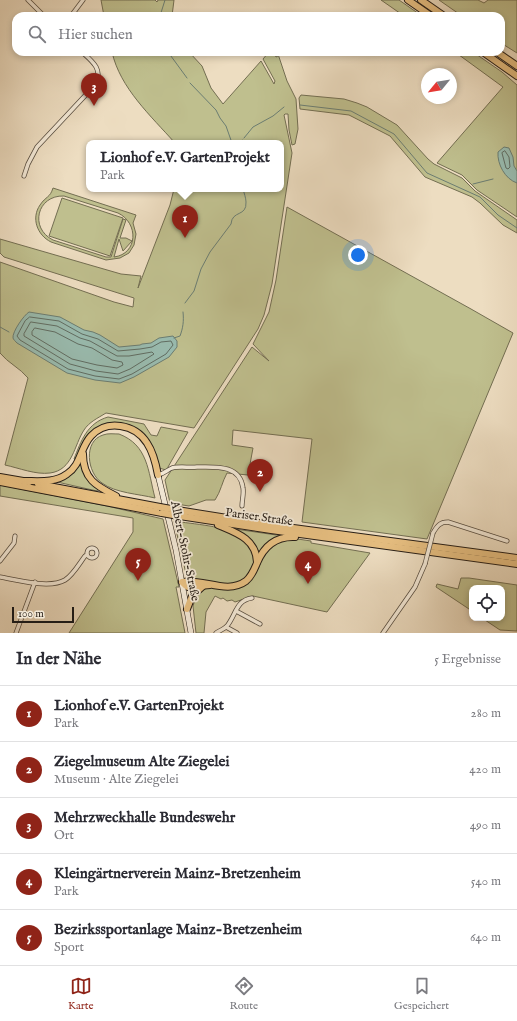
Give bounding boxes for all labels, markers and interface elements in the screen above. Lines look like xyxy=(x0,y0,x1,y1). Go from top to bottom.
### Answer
search box xyxy=(12,12,505,56)
icon: search xyxy=(26,23,48,45)
text: Hier suchen xyxy=(58,25,133,44)
north arrow xyxy=(421,68,457,104)
pin: 3 xyxy=(81,73,107,106)
popup xyxy=(86,140,284,192)
text: Lionhof e.V. GartenProjekt xyxy=(100,148,270,167)
text: Park xyxy=(100,167,125,184)
pin: 1 xyxy=(172,205,198,238)
your location xyxy=(348,245,368,265)
pin: 2 xyxy=(247,459,273,492)
street label: Albert-Stohr-Straße xyxy=(167,499,203,603)
street label: Pariser Straße xyxy=(224,505,294,529)
pin: 5 xyxy=(125,548,151,581)
pin: 4 xyxy=(295,551,321,584)
map controls xyxy=(469,585,505,621)
button: locate xyxy=(469,585,505,621)
scale bar xyxy=(12,605,74,624)
text: 100 m xyxy=(18,607,44,621)
text: In der Nähe xyxy=(16,649,101,670)
text: 5 Ergebnisse xyxy=(434,651,501,668)
text: Lionhof e.V. GartenProjekt xyxy=(54,696,224,715)
text: 1 xyxy=(27,705,31,722)
text: 280 m xyxy=(471,705,501,722)
text: Park xyxy=(54,715,79,732)
text: Ziegelmuseum Alte Ziegelei xyxy=(54,752,229,771)
text: 2 xyxy=(26,761,32,778)
text: 420 m xyxy=(469,761,501,778)
text: Museum · Alte Ziegelei xyxy=(54,771,179,788)
text: Mehrzweckhalle Bundeswehr xyxy=(54,808,235,827)
text: 3 xyxy=(27,817,31,834)
text: 490 m xyxy=(470,817,501,834)
text: Ort xyxy=(54,827,74,844)
text: Kleingärtnerverein Mainz-Bretzenheim xyxy=(54,864,301,883)
text: 4 xyxy=(26,873,32,890)
text: 540 m xyxy=(471,873,501,890)
text: Park xyxy=(54,883,79,900)
text: Bezirkssportanlage Mainz-Bretzenheim xyxy=(54,920,302,939)
text: 5 xyxy=(27,929,31,946)
text: 640 m xyxy=(470,929,501,946)
text: Sport xyxy=(54,939,84,956)
tab: Karte xyxy=(68,975,94,1013)
tab: Route xyxy=(229,975,258,1013)
tab: Gespeichert xyxy=(394,975,449,1013)

